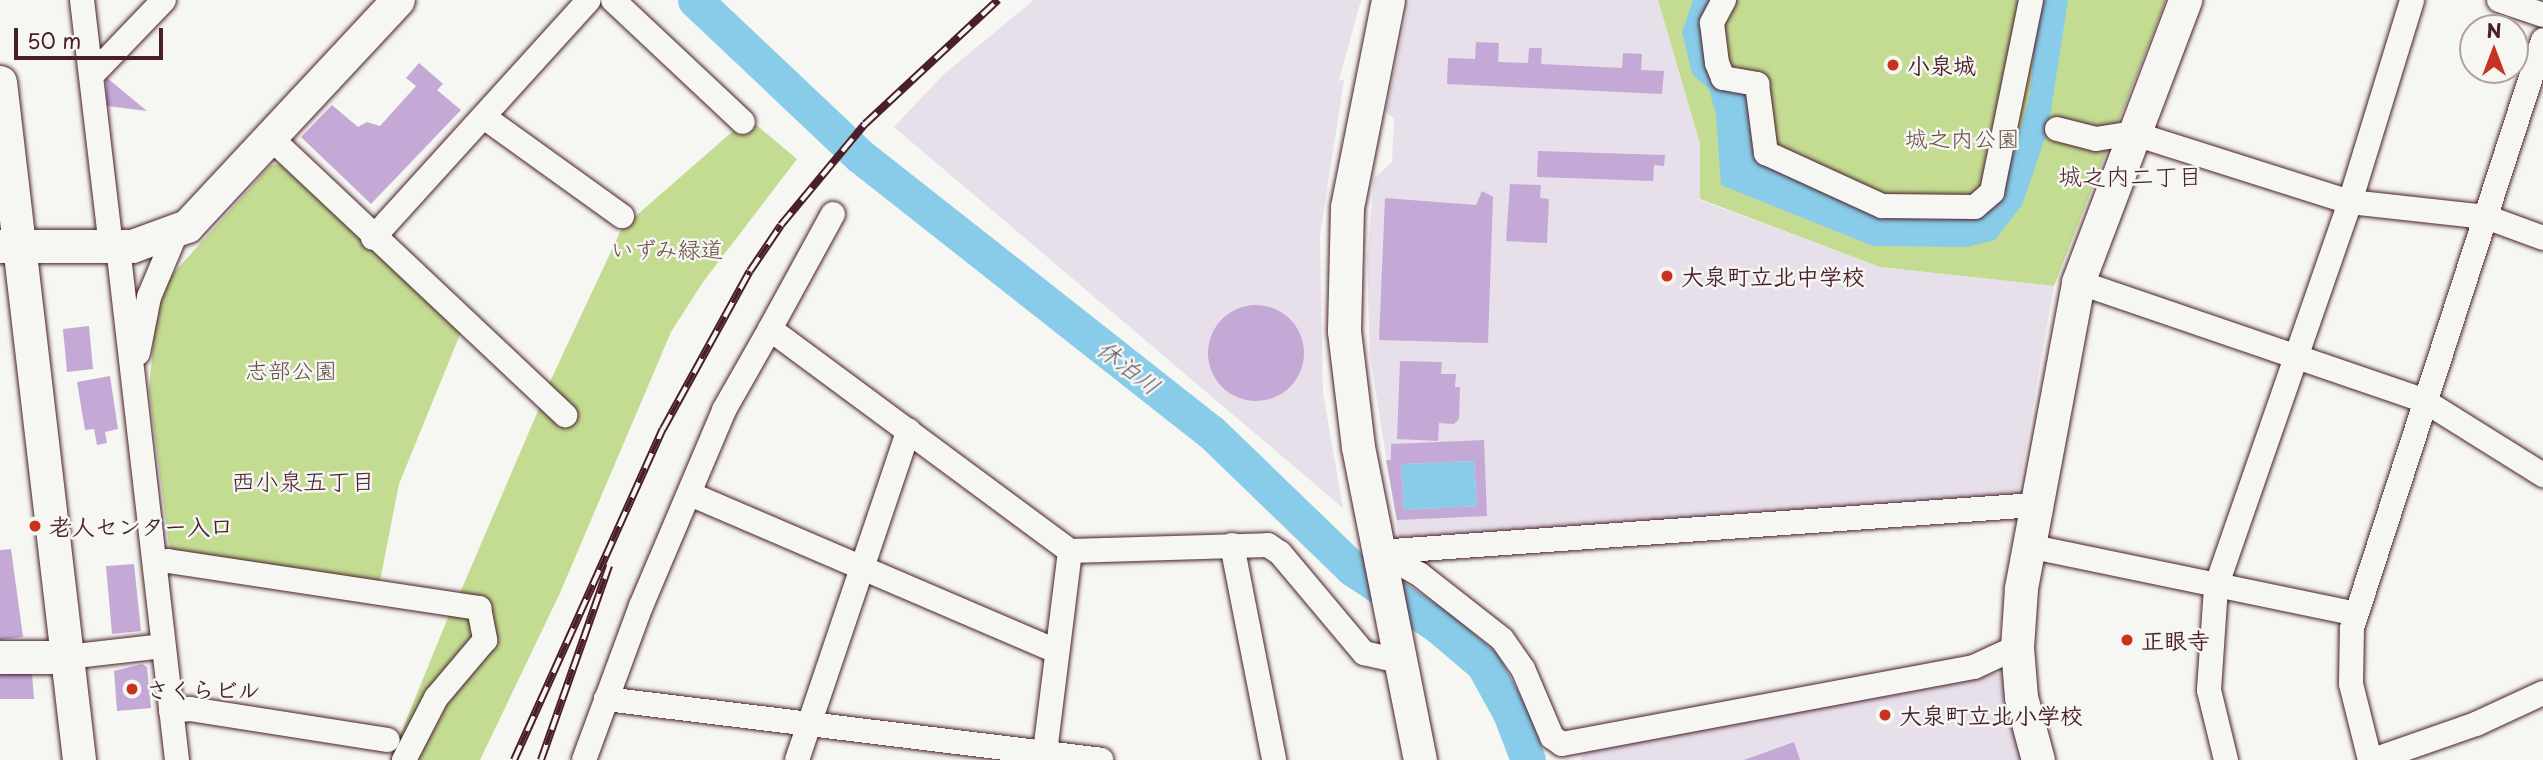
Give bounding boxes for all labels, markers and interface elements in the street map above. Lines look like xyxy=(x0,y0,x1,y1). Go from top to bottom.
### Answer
scale bar xyxy=(18,14,166,58)
north arrow xyxy=(2459,14,2529,84)
text: N xyxy=(2486,16,2502,44)
text: 50 m xyxy=(27,24,81,56)
place label: 小泉城 xyxy=(1907,51,1976,79)
marker: 小泉城 xyxy=(1885,57,1901,73)
park label: 城之内公園 xyxy=(1905,124,2019,152)
district label: 城之内二丁目 xyxy=(2058,162,2202,190)
park label: いずみ緑道 xyxy=(610,235,724,263)
place label: 大泉町立北中学校 xyxy=(1681,262,1865,290)
marker: 大泉町立北中学校 xyxy=(1659,268,1675,284)
water label: 休泊川 xyxy=(1092,333,1166,401)
park label: 志部公園 xyxy=(245,356,337,384)
district label: 西小泉五丁目 xyxy=(231,467,375,495)
place label: 老人センター入口 xyxy=(49,512,233,540)
marker: 老人センター入口 xyxy=(27,518,43,534)
place label: 正眼寺 xyxy=(2141,626,2210,654)
marker: 正眼寺 xyxy=(2119,632,2135,648)
place label: さくらビル xyxy=(146,675,261,703)
marker: さくらビル xyxy=(124,681,140,697)
place label: 大泉町立北小学校 xyxy=(1899,701,2083,729)
marker: 大泉町立北小学校 xyxy=(1877,707,1893,723)

